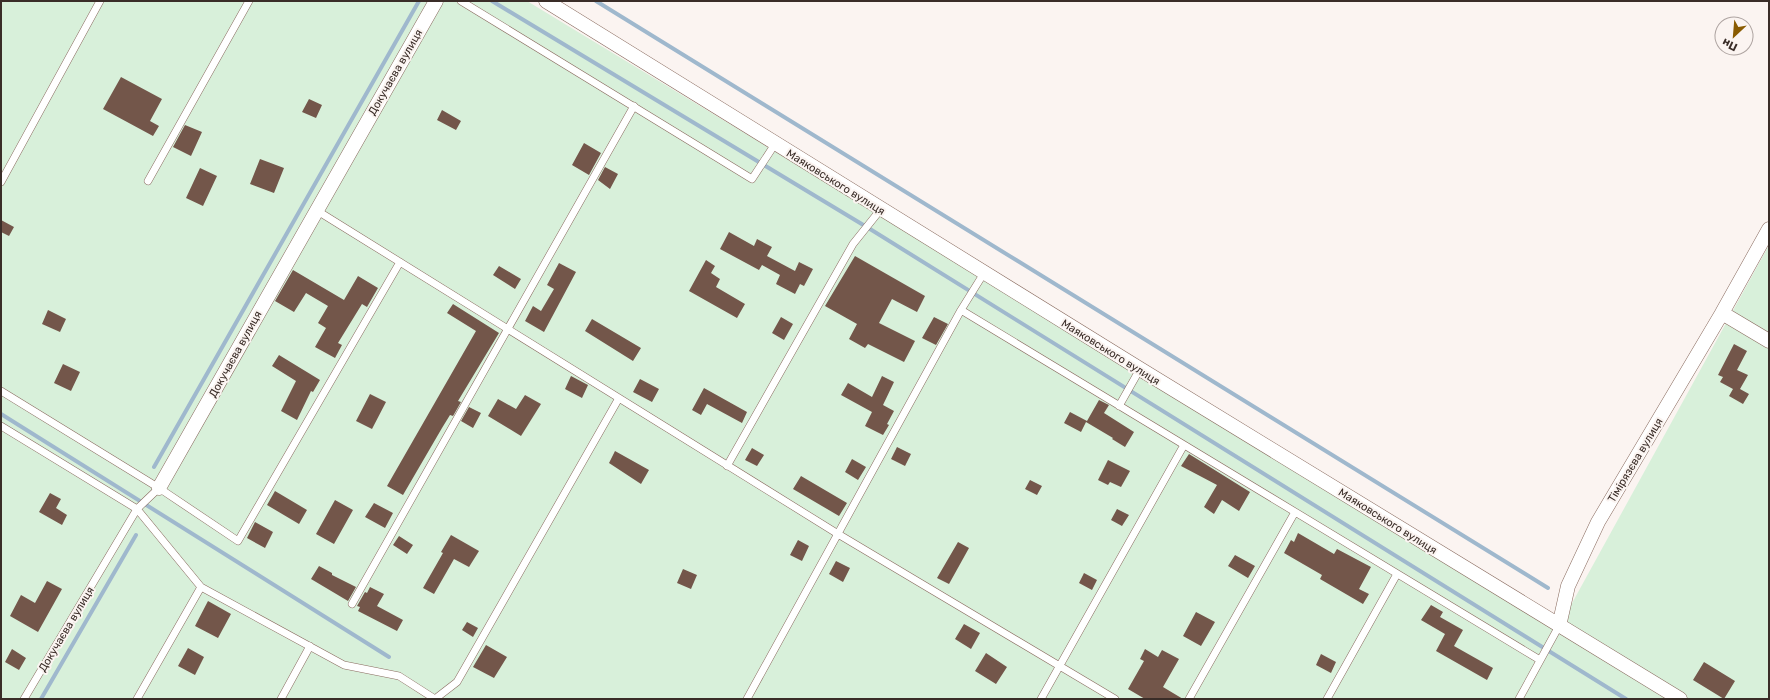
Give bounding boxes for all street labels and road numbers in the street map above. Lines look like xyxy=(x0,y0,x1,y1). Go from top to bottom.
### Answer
street label: Докучаєва вулиця xyxy=(366,27,425,117)
street label: Маяковського вулиця xyxy=(784,147,887,218)
street label: Докучаєва вулиця xyxy=(206,309,265,400)
street label: Маяковського вулиця xyxy=(1059,317,1162,388)
street label: Тімірязєва вулиця xyxy=(1605,416,1666,505)
street label: Маяковського вулиця xyxy=(1336,486,1439,557)
street label: Докучаєва вулиця xyxy=(36,584,97,674)

